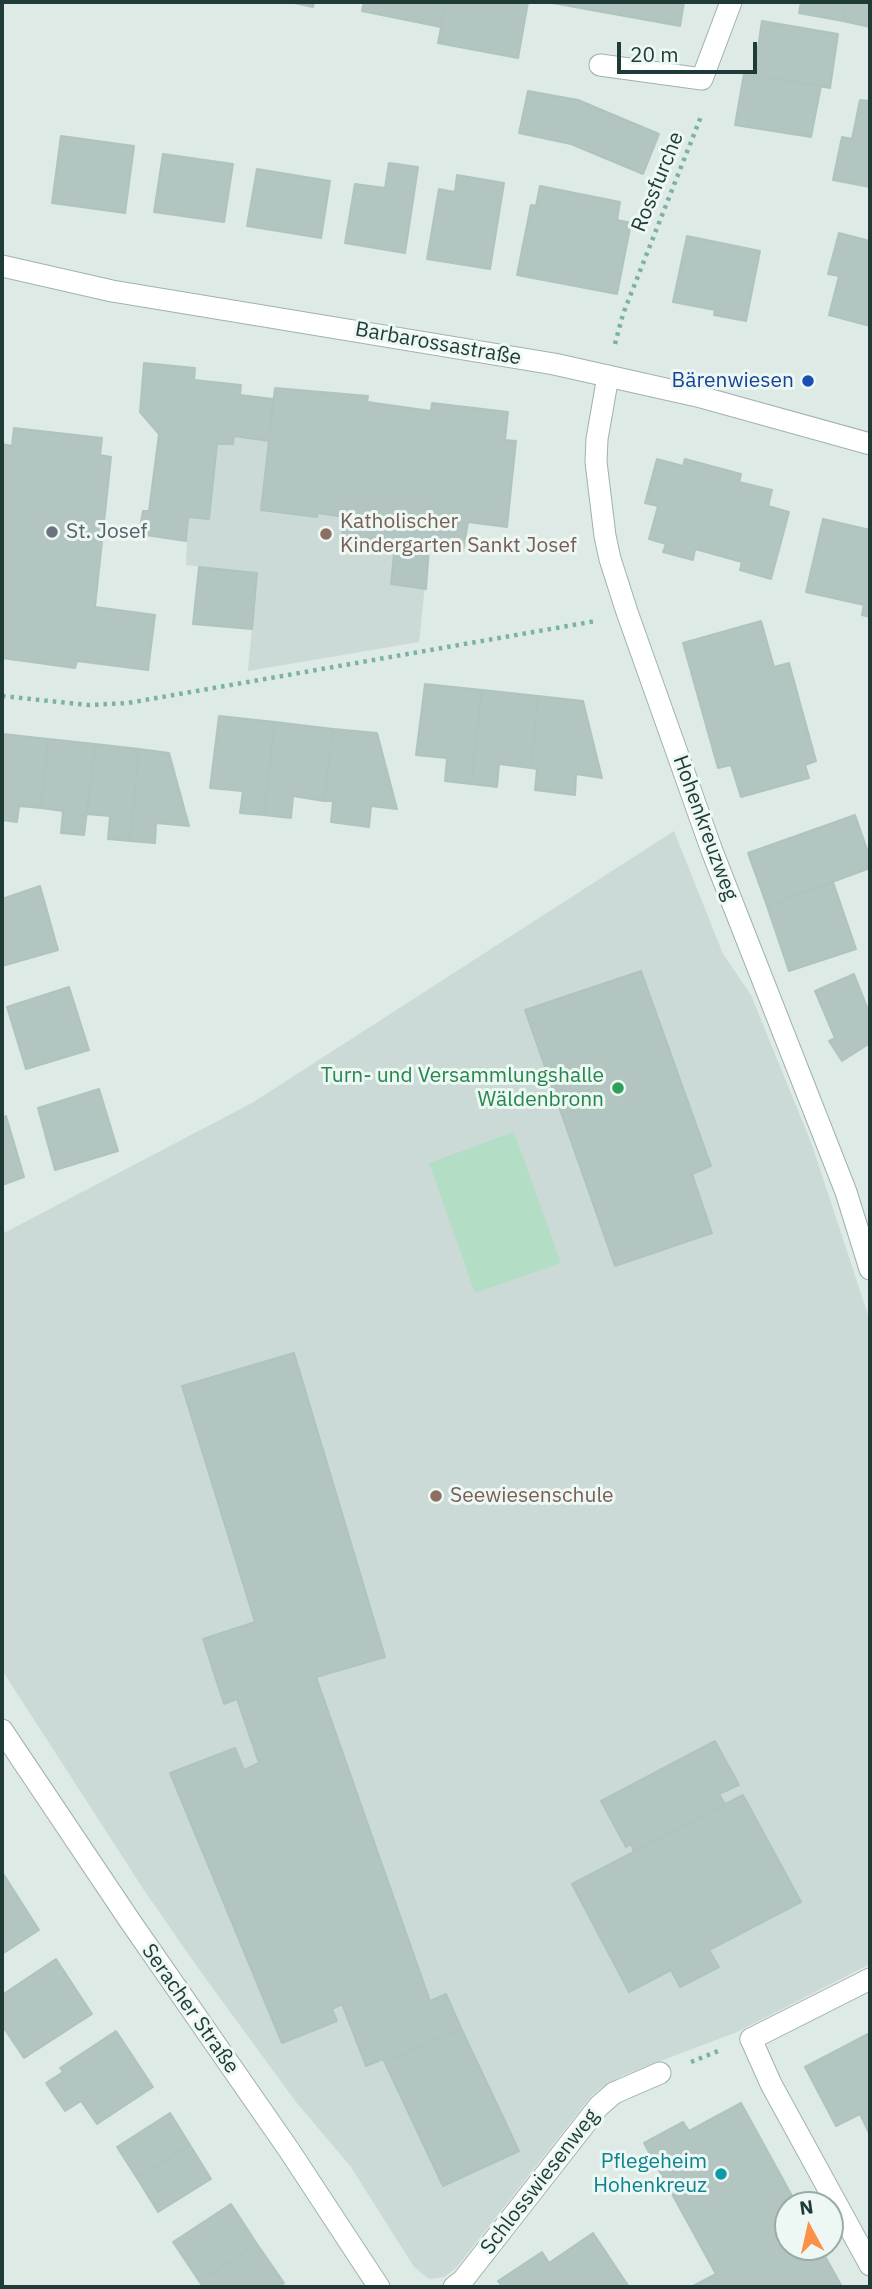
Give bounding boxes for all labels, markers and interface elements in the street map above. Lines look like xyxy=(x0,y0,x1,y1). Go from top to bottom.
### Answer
scale bar xyxy=(620,28,760,72)
text: 20 m xyxy=(630,40,679,68)
street label: Rossfurche xyxy=(627,128,689,236)
street label: Barbarossastraße xyxy=(353,317,523,371)
place label: Bärenwiesen xyxy=(672,368,794,394)
marker: Bärenwiesen xyxy=(800,373,816,389)
place label: Katholischer Kindergarten Sankt Josef xyxy=(340,509,577,559)
place label: St. Josef xyxy=(66,519,147,545)
marker: St. Josef xyxy=(44,524,60,540)
marker: Katholischer Kindergarten Sankt Josef xyxy=(318,526,334,542)
street label: Hohenkreuzweg xyxy=(667,752,743,904)
place label: Turn- und Versammlungshalle Wäldenbronn xyxy=(321,1063,604,1113)
marker: Turn- und Versammlungshalle Wäldenbronn xyxy=(610,1080,626,1096)
place label: Seewiesenschule xyxy=(450,1483,614,1509)
marker: Seewiesenschule xyxy=(428,1488,444,1504)
street label: Seracher Straße xyxy=(136,1939,244,2079)
street label: Schlosswiesenweg xyxy=(475,2104,605,2260)
place label: Pflegeheim Hohenkreuz xyxy=(593,2149,707,2199)
marker: Pflegeheim Hohenkreuz xyxy=(713,2166,729,2182)
north arrow xyxy=(774,2191,844,2261)
text: N xyxy=(798,2194,815,2220)

